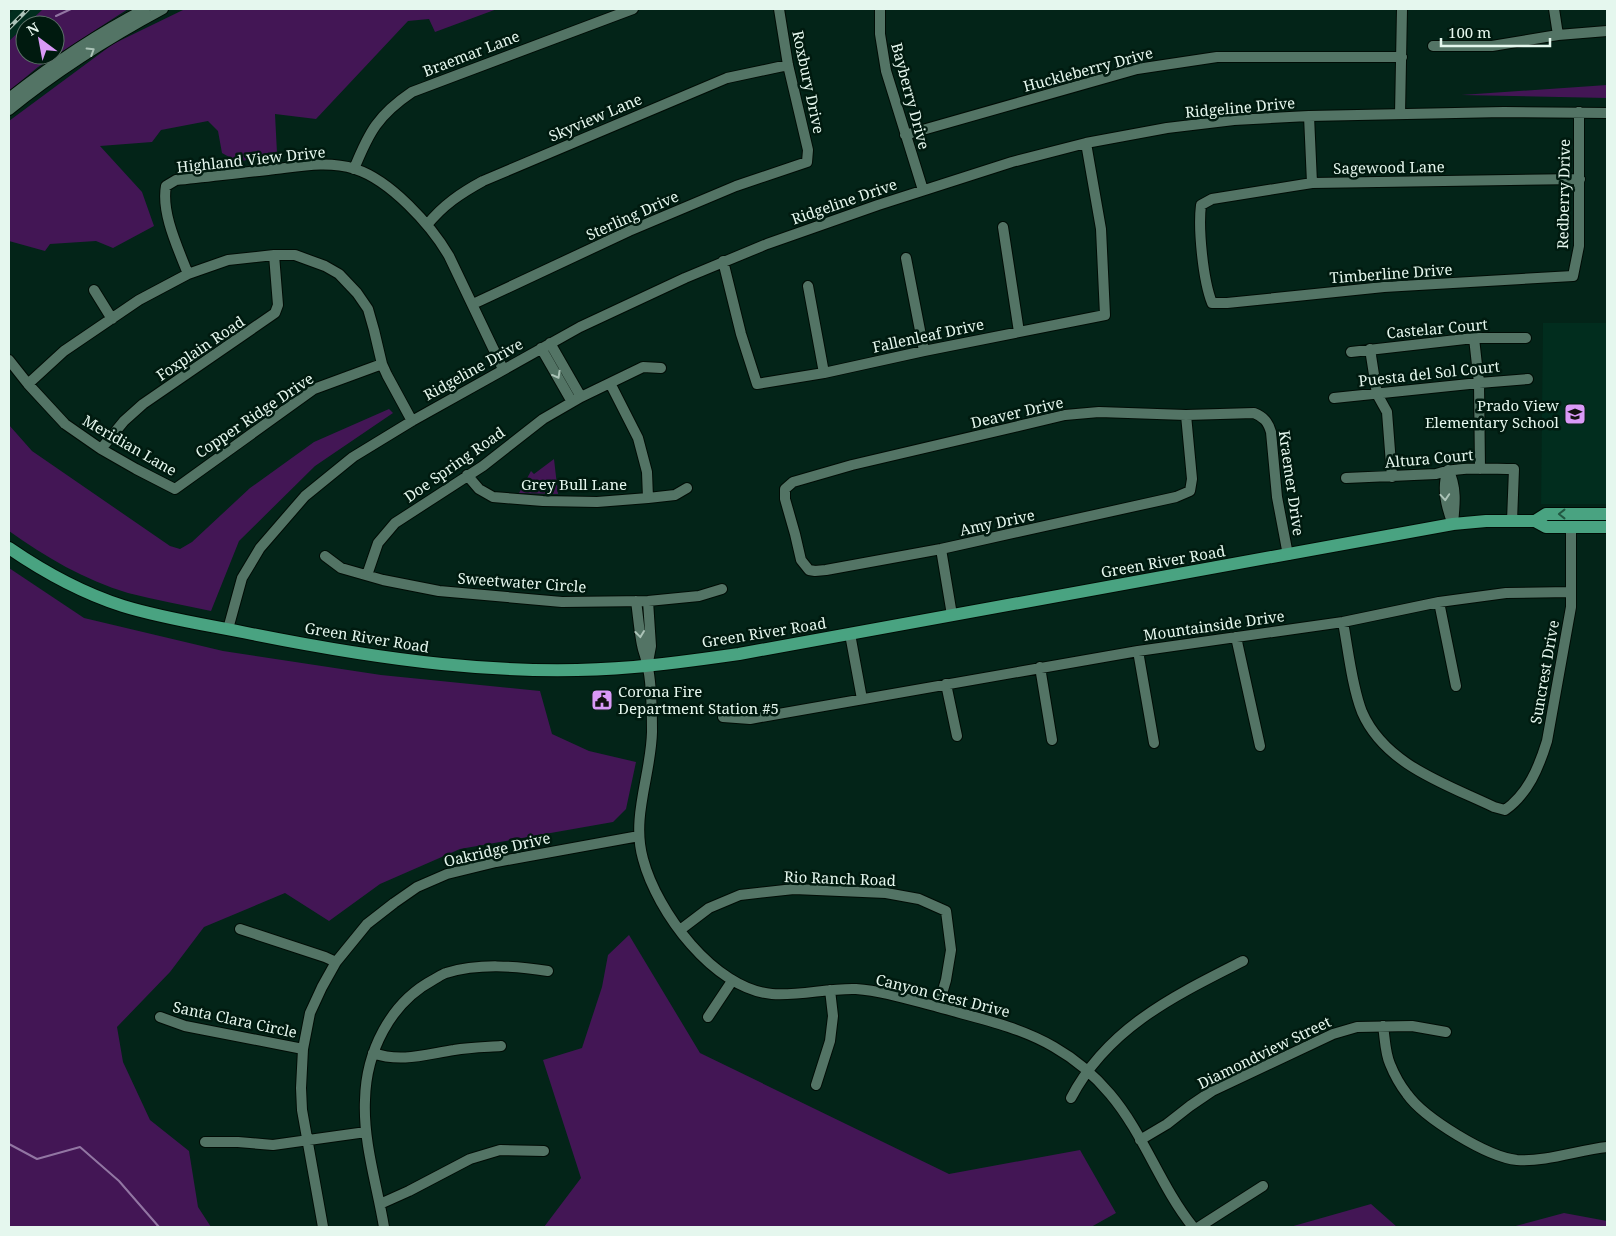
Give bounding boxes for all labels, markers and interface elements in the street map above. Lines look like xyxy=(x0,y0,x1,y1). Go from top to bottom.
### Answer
north arrow xyxy=(15,15,65,65)
scale bar xyxy=(1441,15,1550,47)
text: N xyxy=(23,18,43,40)
text: 100 m xyxy=(1448,22,1491,42)
street label: Braemar Lane xyxy=(420,25,522,81)
street label: Roxbury Drive xyxy=(788,29,830,135)
street label: Bayberry Drive xyxy=(887,40,935,152)
street label: Huckleberry Drive xyxy=(1021,42,1155,96)
one-way arrow xyxy=(86,47,95,57)
street label: Skyview Lane xyxy=(545,88,645,146)
street label: Ridgeline Drive xyxy=(1184,92,1296,122)
street label: Redberry Drive xyxy=(1552,139,1574,249)
street label: Highland View Drive xyxy=(176,141,326,177)
street label: Sagewood Lane xyxy=(1333,156,1445,178)
street label: Ridgeline Drive xyxy=(789,174,899,228)
street label: Sterling Drive xyxy=(583,186,681,244)
street label: Timberline Drive xyxy=(1329,259,1453,287)
street label: Foxplain Road xyxy=(152,311,248,385)
street label: Fallenleaf Drive xyxy=(870,313,986,357)
street label: Castelar Court xyxy=(1386,314,1488,342)
street label: Ridgeline Drive xyxy=(420,333,526,405)
street label: Puesta del Sol Court xyxy=(1357,356,1501,390)
street label: Copper Ridge Drive xyxy=(191,368,317,462)
one-way arrow xyxy=(550,370,560,379)
street label: Deaver Drive xyxy=(969,392,1065,432)
place label: Prado View Elementary School xyxy=(1425,395,1559,432)
school or university icon: Prado View Elementary School xyxy=(1563,402,1587,426)
street label: Meridian Lane xyxy=(79,410,181,480)
street label: Doe Spring Road xyxy=(400,422,508,506)
street label: Kraemer Drive xyxy=(1275,429,1309,537)
street label: Altura Court xyxy=(1384,444,1474,472)
street label: Grey Bull Lane xyxy=(521,474,627,494)
one-way arrow xyxy=(1440,494,1451,502)
street label: Amy Drive xyxy=(958,504,1036,540)
one-way arrow xyxy=(1557,509,1565,519)
street label: Green River Road xyxy=(1099,540,1227,582)
street label: Sweetwater Circle xyxy=(457,568,587,596)
street label: Mountainside Drive xyxy=(1142,605,1286,645)
street label: Green River Road xyxy=(700,612,828,652)
street label: Green River Road xyxy=(303,617,431,657)
street label: Suncrest Drive xyxy=(1525,618,1563,726)
one-way arrow xyxy=(634,630,645,638)
place label: Corona Fire Department Station #5 xyxy=(618,681,779,718)
public building icon: Corona Fire Department Station #5 xyxy=(590,688,614,712)
street label: Oakridge Drive xyxy=(442,827,552,871)
street label: Rio Ranch Road xyxy=(784,866,896,890)
street label: Canyon Crest Drive xyxy=(874,969,1012,1021)
street label: Santa Clara Circle xyxy=(171,996,299,1042)
street label: Diamondview Street xyxy=(1194,1011,1334,1093)

